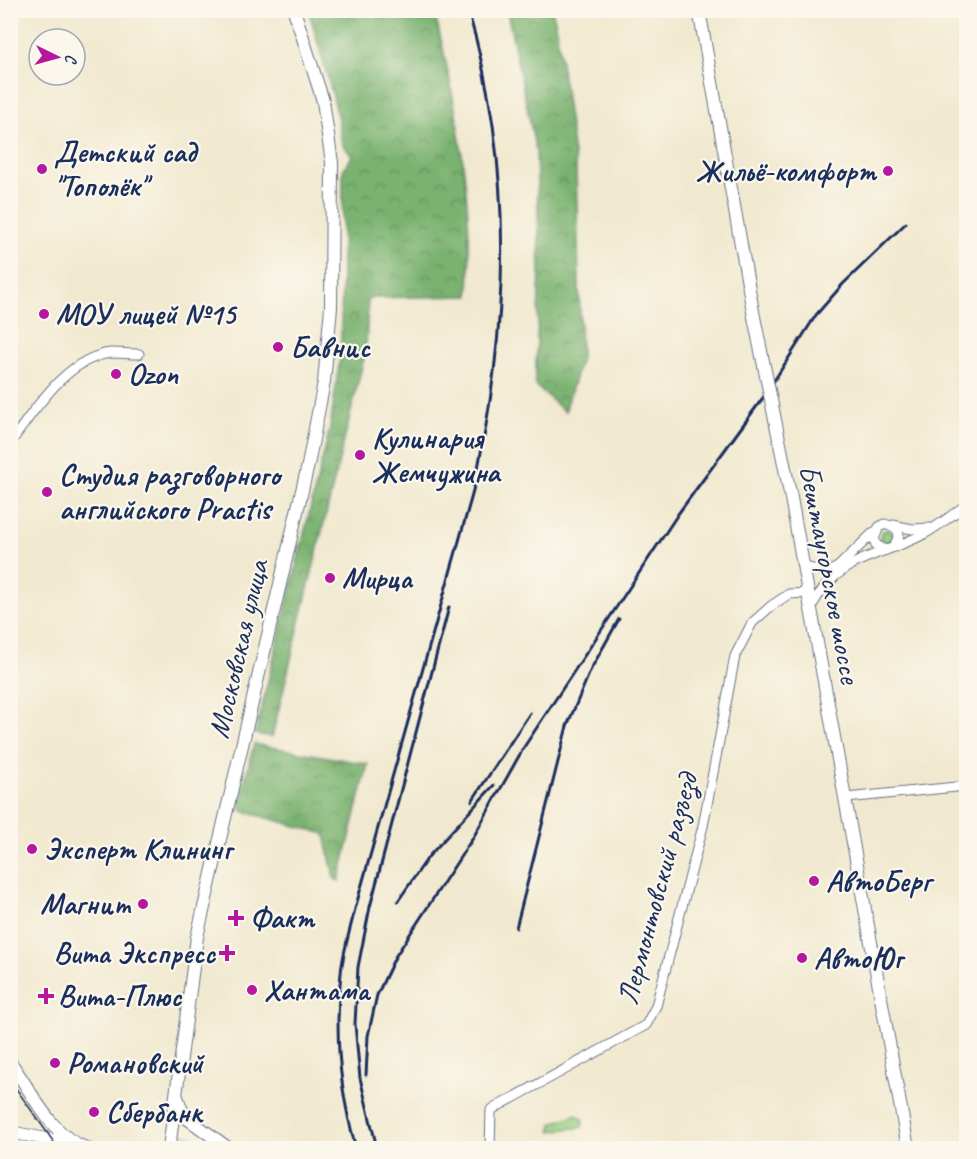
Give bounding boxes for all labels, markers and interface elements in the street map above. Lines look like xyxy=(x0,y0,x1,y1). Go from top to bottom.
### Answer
north arrow xyxy=(27,27,87,87)
text: С xyxy=(60,53,81,65)
place label: Детский сад "Тополёк" xyxy=(54,133,199,205)
place label: Жильё-комфорт xyxy=(696,152,878,190)
marker: Детский сад "Тополёк" xyxy=(35,162,49,176)
marker: Жильё-комфорт xyxy=(881,164,895,178)
place label: МОУ лицей №15 xyxy=(56,295,238,333)
marker: МОУ лицей №15 xyxy=(37,307,51,321)
place label: Бавнис xyxy=(290,328,371,366)
marker: Бавнис xyxy=(271,340,285,354)
place label: Ozon xyxy=(128,355,179,393)
marker: Ozon xyxy=(109,367,123,381)
place label: Кулинария Жемчужина xyxy=(372,419,502,492)
marker: Кулинария Жемчужина xyxy=(353,448,367,462)
place label: Студия разговорного английского Practis xyxy=(59,456,283,528)
street label: Бештаугорское шоссе xyxy=(790,461,870,689)
marker: Студия разговорного английского Practis xyxy=(40,485,54,499)
street label: Московская улица xyxy=(199,554,277,742)
place label: Мирца xyxy=(342,559,414,597)
marker: Мирца xyxy=(323,571,337,585)
street label: Лермонтовский разъезд xyxy=(608,767,707,1009)
place label: Эксперт Клининг xyxy=(44,830,235,868)
marker: Эксперт Клининг xyxy=(25,842,39,856)
place label: АвтоБерг xyxy=(826,862,935,900)
marker: АвтоБерг xyxy=(807,874,821,888)
place label: Магнит xyxy=(40,885,132,923)
marker: Магнит xyxy=(136,897,150,911)
place label: Факт xyxy=(250,899,316,937)
marker: Факт xyxy=(227,909,245,927)
place label: Вита Экспресс xyxy=(54,934,217,972)
place label: АвтоЮг xyxy=(814,939,906,977)
marker: Вита Экспресс xyxy=(220,946,234,960)
marker: АвтоЮг xyxy=(795,951,809,965)
place label: Хантама xyxy=(264,971,372,1009)
place label: Вита-Плюс xyxy=(58,977,183,1015)
marker: Хантама xyxy=(245,983,259,997)
marker: Вита-Плюс xyxy=(39,989,53,1003)
place label: Романовский xyxy=(67,1044,205,1082)
marker: Романовский xyxy=(48,1056,62,1070)
place label: Сбербанк xyxy=(106,1093,204,1131)
marker: Сбербанк xyxy=(87,1105,101,1119)

